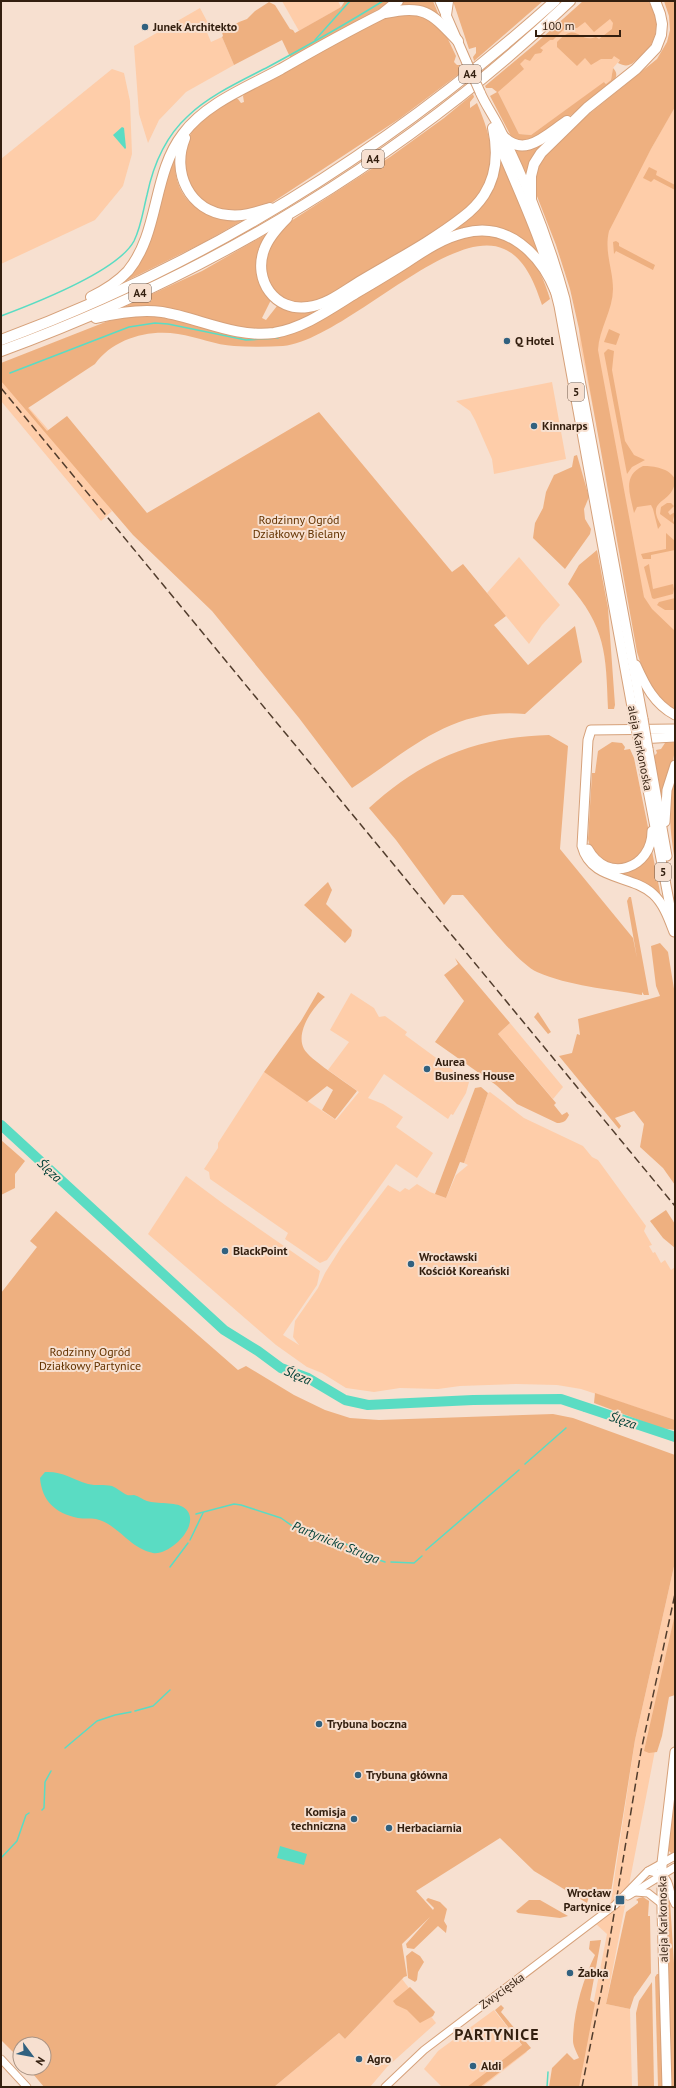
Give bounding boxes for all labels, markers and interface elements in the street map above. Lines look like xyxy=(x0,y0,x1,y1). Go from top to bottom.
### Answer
scale bar xyxy=(536,12,620,38)
text: 100 m xyxy=(542,18,575,33)
place label: Junek Architekto xyxy=(152,19,238,34)
marker: Junek Architekto xyxy=(140,22,150,32)
road number: A4 xyxy=(459,65,481,83)
road number: А4 xyxy=(362,150,384,168)
road number: A4 xyxy=(129,284,151,302)
place label: Q Hotel xyxy=(515,333,554,348)
marker: Q Hotel xyxy=(502,336,512,346)
road number: 5 xyxy=(568,383,584,401)
place label: Kinnarps xyxy=(542,418,587,433)
marker: Kinnarps xyxy=(529,421,539,431)
park label: Rodzinny Ogród Działkowy Bielany xyxy=(253,512,346,541)
street label: aleja Karkonoska xyxy=(625,704,656,792)
road number: 5 xyxy=(655,863,671,881)
place label: Aurea Business House xyxy=(435,1054,515,1083)
marker: Aurea Business House xyxy=(422,1064,432,1074)
water label: Ślęza xyxy=(34,1155,66,1186)
place label: BlackPoint xyxy=(233,1243,288,1258)
marker: BlackPoint xyxy=(220,1246,230,1256)
place label: Wrocławski Kościół Koreański xyxy=(419,1249,509,1278)
marker: Wrocławski Kościół Koreański xyxy=(406,1259,416,1269)
park label: Rodzinny Ogród Działkowy Partynice xyxy=(39,1344,141,1373)
water label: Ślęza xyxy=(282,1362,315,1389)
water label: Ślęza xyxy=(607,1408,639,1433)
water label: Partynicka Struga xyxy=(290,1517,383,1568)
place label: Trybuna boczna xyxy=(327,1716,407,1731)
marker: Trybuna boczna xyxy=(314,1719,324,1729)
place label: Trybuna główna xyxy=(366,1767,448,1782)
marker: Trybuna główna xyxy=(353,1770,363,1780)
place label: Komisja techniczna xyxy=(291,1804,346,1833)
marker: Komisja techniczna xyxy=(349,1814,359,1824)
place label: Herbaciarnia xyxy=(397,1820,462,1835)
marker: Herbaciarnia xyxy=(384,1823,394,1833)
street label: aleja Karkonoska xyxy=(654,1875,671,1962)
place label: Wrocław Partynice xyxy=(563,1885,611,1914)
marker: Wrocław Partynice xyxy=(614,1894,626,1906)
place label: Żabka xyxy=(578,1965,609,1980)
marker: Żabka xyxy=(565,1968,575,1978)
street label: Zwycięska xyxy=(476,1969,527,2012)
district label: PARTYNICE xyxy=(454,2024,540,2044)
north arrow xyxy=(12,2036,52,2076)
place label: Agro xyxy=(367,2051,392,2066)
marker: Agro xyxy=(354,2054,364,2064)
text: N xyxy=(33,2055,48,2068)
place label: Aldi xyxy=(481,2058,501,2073)
marker: Aldi xyxy=(468,2061,478,2071)

